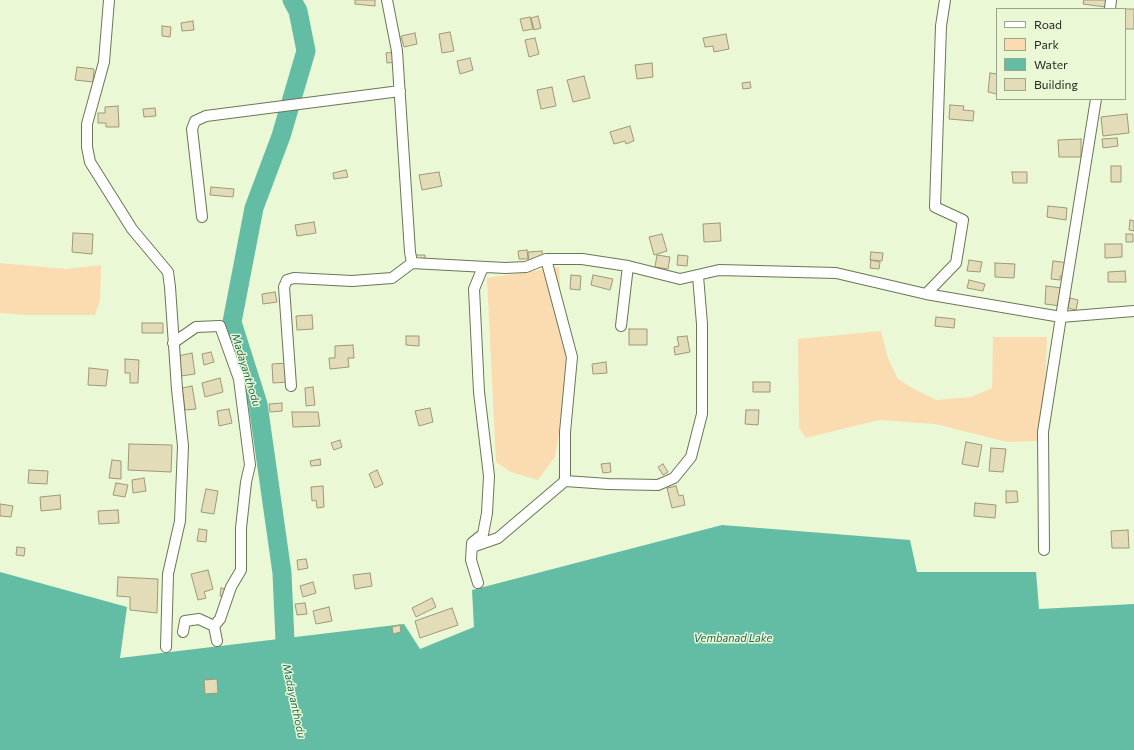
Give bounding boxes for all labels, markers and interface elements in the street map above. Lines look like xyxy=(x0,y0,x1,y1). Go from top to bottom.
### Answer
legend xyxy=(996,8,1126,100)
text: Road xyxy=(1034,17,1062,31)
text: Park xyxy=(1034,37,1059,51)
text: Water xyxy=(1034,57,1068,71)
text: Building xyxy=(1034,77,1078,91)
water label: Madayanthodu xyxy=(229,332,263,408)
water label: Vembanad Lake xyxy=(694,631,772,645)
water label: Madayanthodu xyxy=(280,663,308,739)

